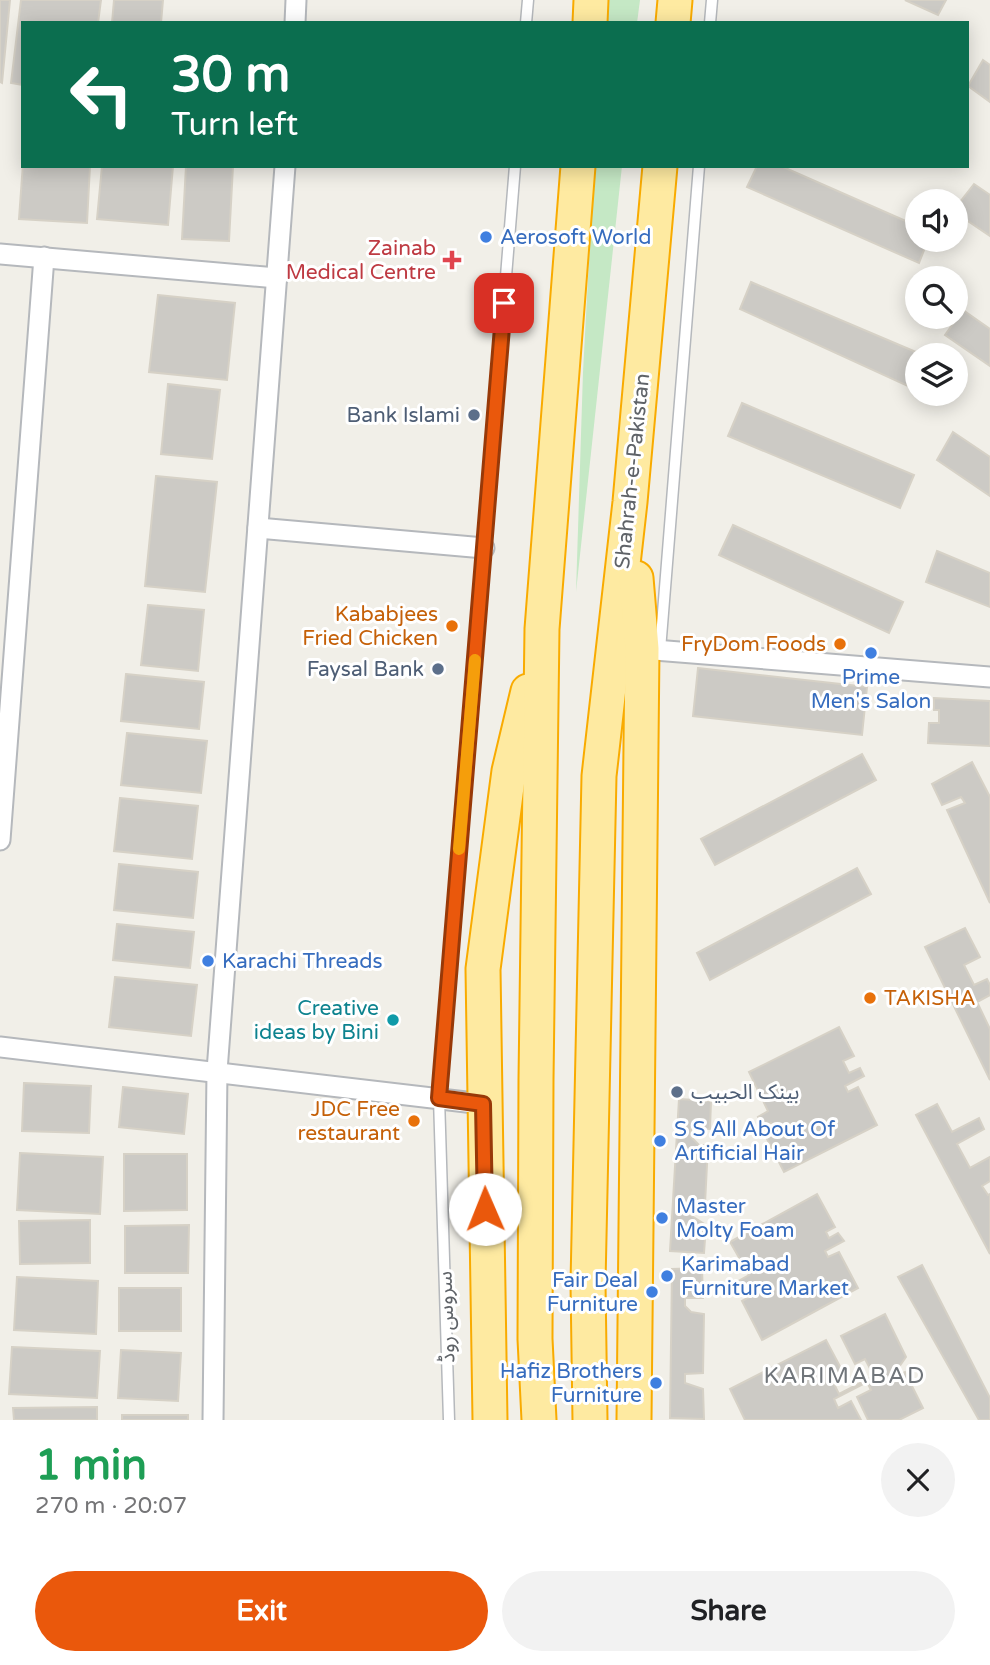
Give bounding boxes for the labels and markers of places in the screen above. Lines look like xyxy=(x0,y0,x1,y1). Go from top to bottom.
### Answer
place label: Aerosoft World xyxy=(500,225,651,250)
marker: Aerosoft World xyxy=(478,229,494,245)
place label: Zainab Medical Centre xyxy=(286,236,436,285)
marker: Zainab Medical Centre xyxy=(442,250,462,270)
pin xyxy=(474,273,534,333)
place label: Bank Islami xyxy=(347,403,460,428)
marker: Bank Islami xyxy=(466,407,482,423)
place label: Kababjees Fried Chicken xyxy=(302,602,438,651)
marker: Kababjees Fried Chicken xyxy=(444,618,460,634)
place label: FryDom Foods xyxy=(681,632,826,657)
marker: FryDom Foods xyxy=(832,636,848,652)
marker: Prime Men's Salon xyxy=(863,645,879,661)
place label: Faysal Bank xyxy=(307,657,424,682)
marker: Faysal Bank xyxy=(430,661,446,677)
place label: Prime Men's Salon xyxy=(811,665,931,714)
place label: Karachi Threads xyxy=(222,949,383,974)
marker: Karachi Threads xyxy=(200,953,216,969)
place label: TAKISHA xyxy=(884,986,976,1011)
marker: TAKISHA xyxy=(862,990,878,1006)
place label: Creative ideas by Bini xyxy=(254,996,379,1045)
marker: Creative ideas by Bini xyxy=(385,1012,401,1028)
place label: بينک الحبيب xyxy=(691,1080,799,1105)
marker: بينک الحبيب xyxy=(669,1084,685,1100)
place label: JDC Free restaurant xyxy=(297,1097,400,1146)
marker: JDC Free restaurant xyxy=(406,1113,422,1129)
place label: S S All About Of Artificial Hair xyxy=(674,1117,835,1166)
marker: S S All About Of Artificial Hair xyxy=(652,1133,668,1149)
place label: Master Molty Foam xyxy=(676,1194,794,1243)
marker: Master Molty Foam xyxy=(654,1210,670,1226)
place label: Karimabad Furniture Market xyxy=(681,1252,849,1301)
place label: Fair Deal Furniture xyxy=(547,1268,638,1317)
marker: Karimabad Furniture Market xyxy=(659,1268,675,1284)
marker: Fair Deal Furniture xyxy=(644,1284,660,1300)
place label: Hafiz Brothers Furniture xyxy=(500,1359,642,1408)
marker: Hafiz Brothers Furniture xyxy=(648,1375,664,1391)

